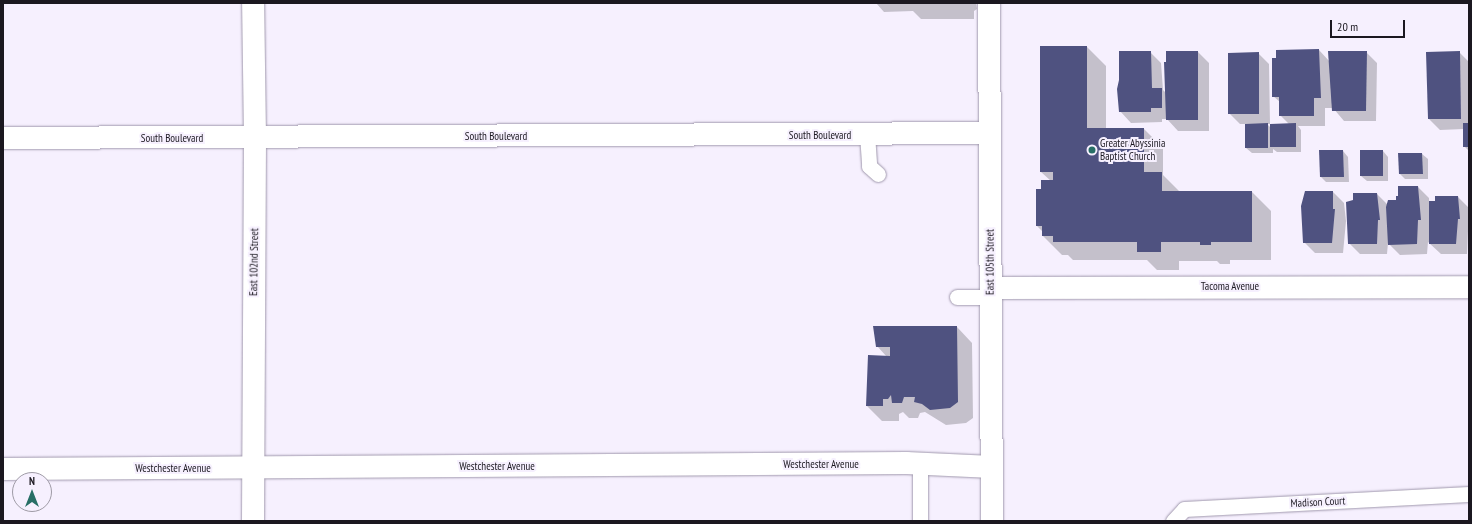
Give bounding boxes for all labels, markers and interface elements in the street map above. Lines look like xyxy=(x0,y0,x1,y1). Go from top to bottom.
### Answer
scale bar xyxy=(1332,12,1407,38)
text: 20 m xyxy=(1337,19,1358,34)
street label: South Boulevard xyxy=(789,128,851,142)
street label: South Boulevard xyxy=(465,129,527,143)
street label: South Boulevard xyxy=(141,131,203,145)
place label: Greater Abyssinia Baptist Church xyxy=(1100,137,1166,163)
marker: Greater Abyssinia Baptist Church xyxy=(1087,145,1097,155)
street label: East 102nd Street xyxy=(247,228,261,296)
street label: East 105th Street xyxy=(983,229,997,295)
street label: Tacoma Avenue xyxy=(1201,279,1259,293)
street label: Westchester Avenue xyxy=(783,457,859,471)
street label: Westchester Avenue xyxy=(459,459,535,473)
street label: Westchester Avenue xyxy=(135,461,211,475)
north arrow xyxy=(12,472,52,512)
text: N xyxy=(29,474,35,488)
street label: Madison Court xyxy=(1290,494,1346,510)

